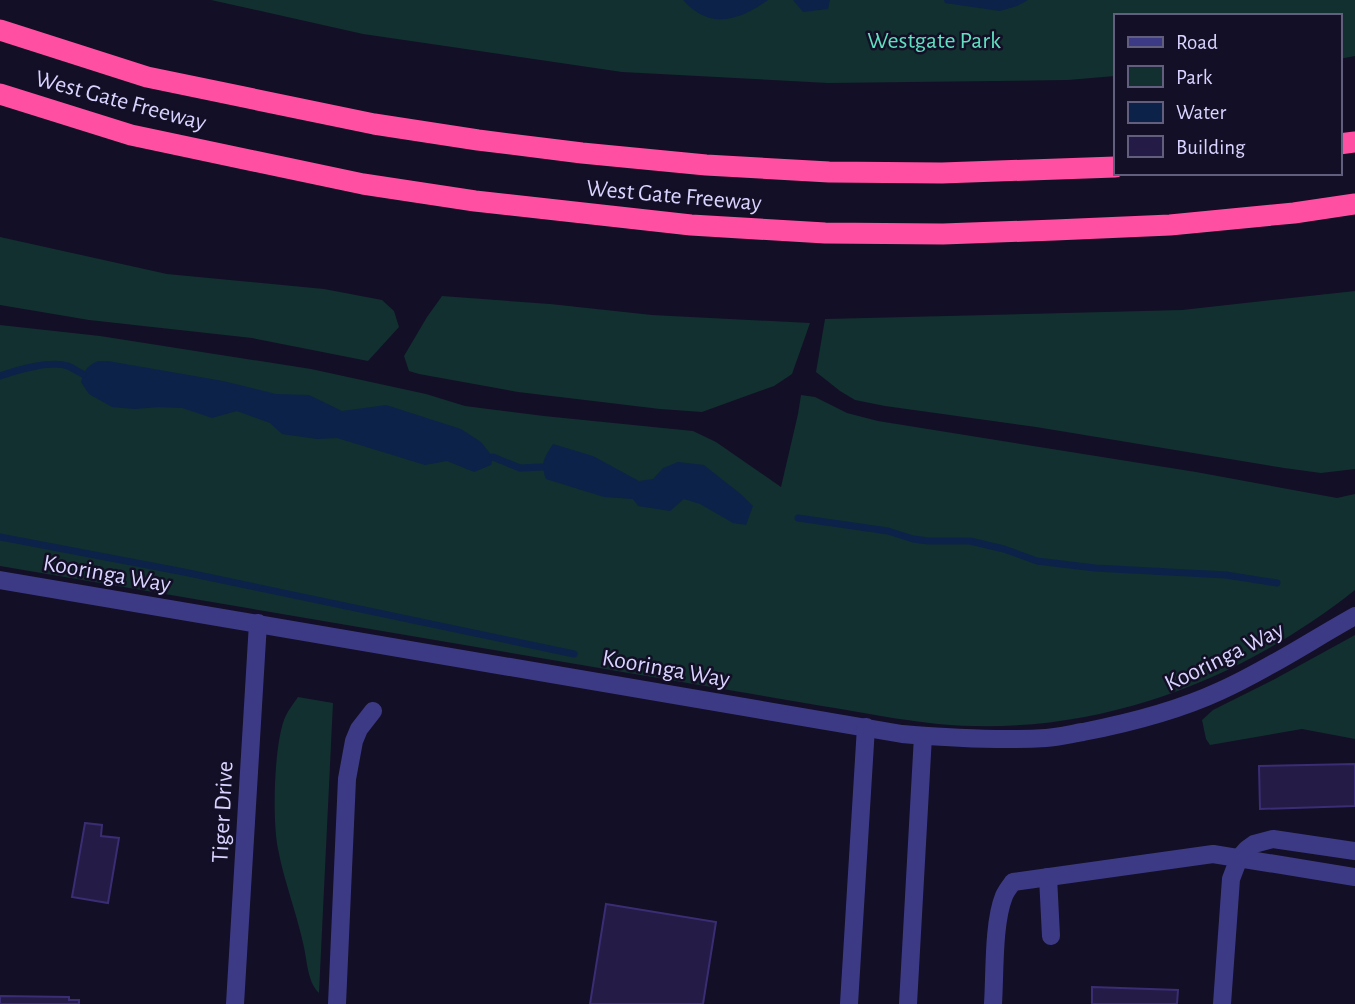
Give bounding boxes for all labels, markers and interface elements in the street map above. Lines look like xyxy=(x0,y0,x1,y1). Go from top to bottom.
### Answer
legend xyxy=(1114,14,1341,175)
park label: Westgate Park xyxy=(867,29,1001,53)
text: Road xyxy=(1176,32,1218,53)
street label: West Gate Freeway xyxy=(33,67,209,135)
text: Park xyxy=(1176,67,1213,88)
text: Water xyxy=(1176,102,1226,123)
text: Building xyxy=(1176,137,1246,158)
street label: West Gate Freeway xyxy=(585,176,762,216)
street label: Kooringa Way xyxy=(41,551,173,597)
street label: Kooringa Way xyxy=(1161,618,1288,696)
street label: Kooringa Way xyxy=(600,646,732,692)
street label: Tiger Drive xyxy=(208,761,238,864)

